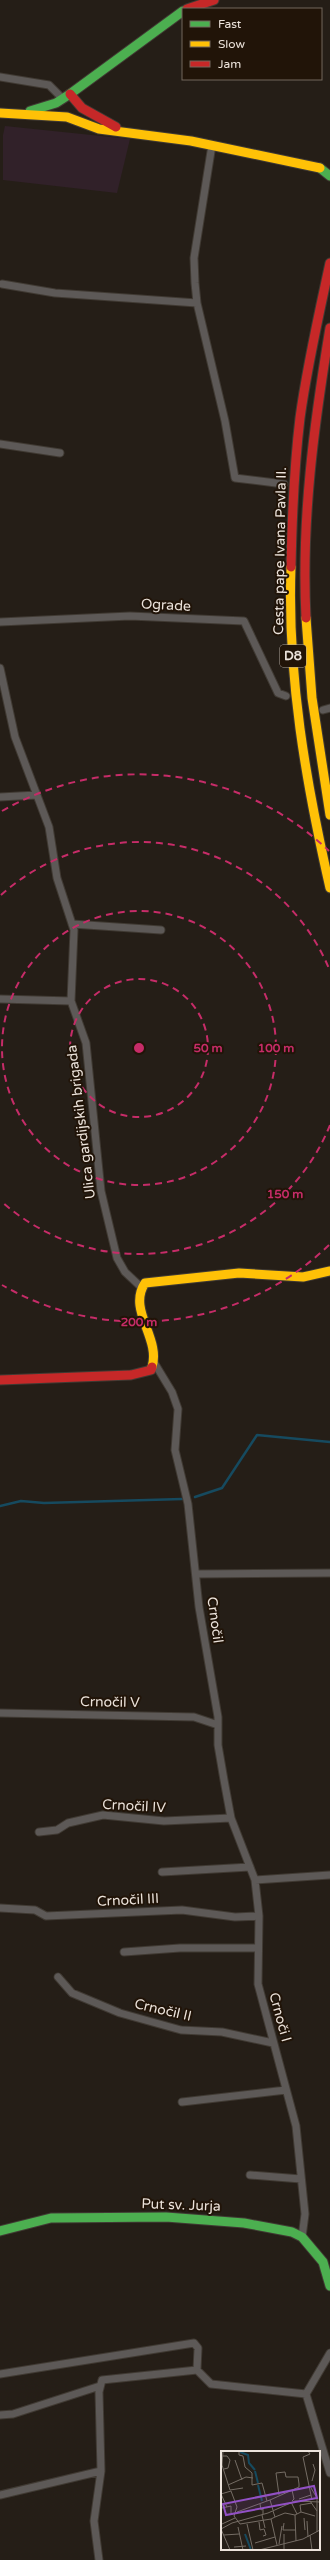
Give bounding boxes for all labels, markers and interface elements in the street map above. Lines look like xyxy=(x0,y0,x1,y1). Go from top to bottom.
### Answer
legend xyxy=(182,8,322,80)
text: Fast xyxy=(218,17,242,31)
text: Slow xyxy=(218,37,245,51)
text: Jam xyxy=(218,57,241,71)
street label: Cesta pape Ivana Pavla II. xyxy=(270,467,290,635)
street label: Ograde xyxy=(141,595,191,615)
road number: D8 xyxy=(280,645,306,667)
centre of rings xyxy=(132,1041,146,1055)
text: 50 m xyxy=(193,1041,223,1055)
text: 100 m xyxy=(258,1041,294,1055)
street label: Ulica gardijskih brigada xyxy=(63,1044,99,1200)
text: 150 m xyxy=(267,1187,303,1201)
text: 200 m xyxy=(121,1315,157,1329)
street label: Crnočil xyxy=(203,1596,227,1644)
street label: Crnočil V xyxy=(80,1693,140,1711)
street label: Crnočil IV xyxy=(102,1796,167,1816)
street label: Crnočil III xyxy=(97,1890,159,1910)
street label: Crnoči l xyxy=(265,1991,295,2043)
street label: Crnočil II xyxy=(133,1995,193,2025)
street label: Put sv. Jurja xyxy=(141,2195,221,2215)
inset map xyxy=(221,2451,320,2550)

